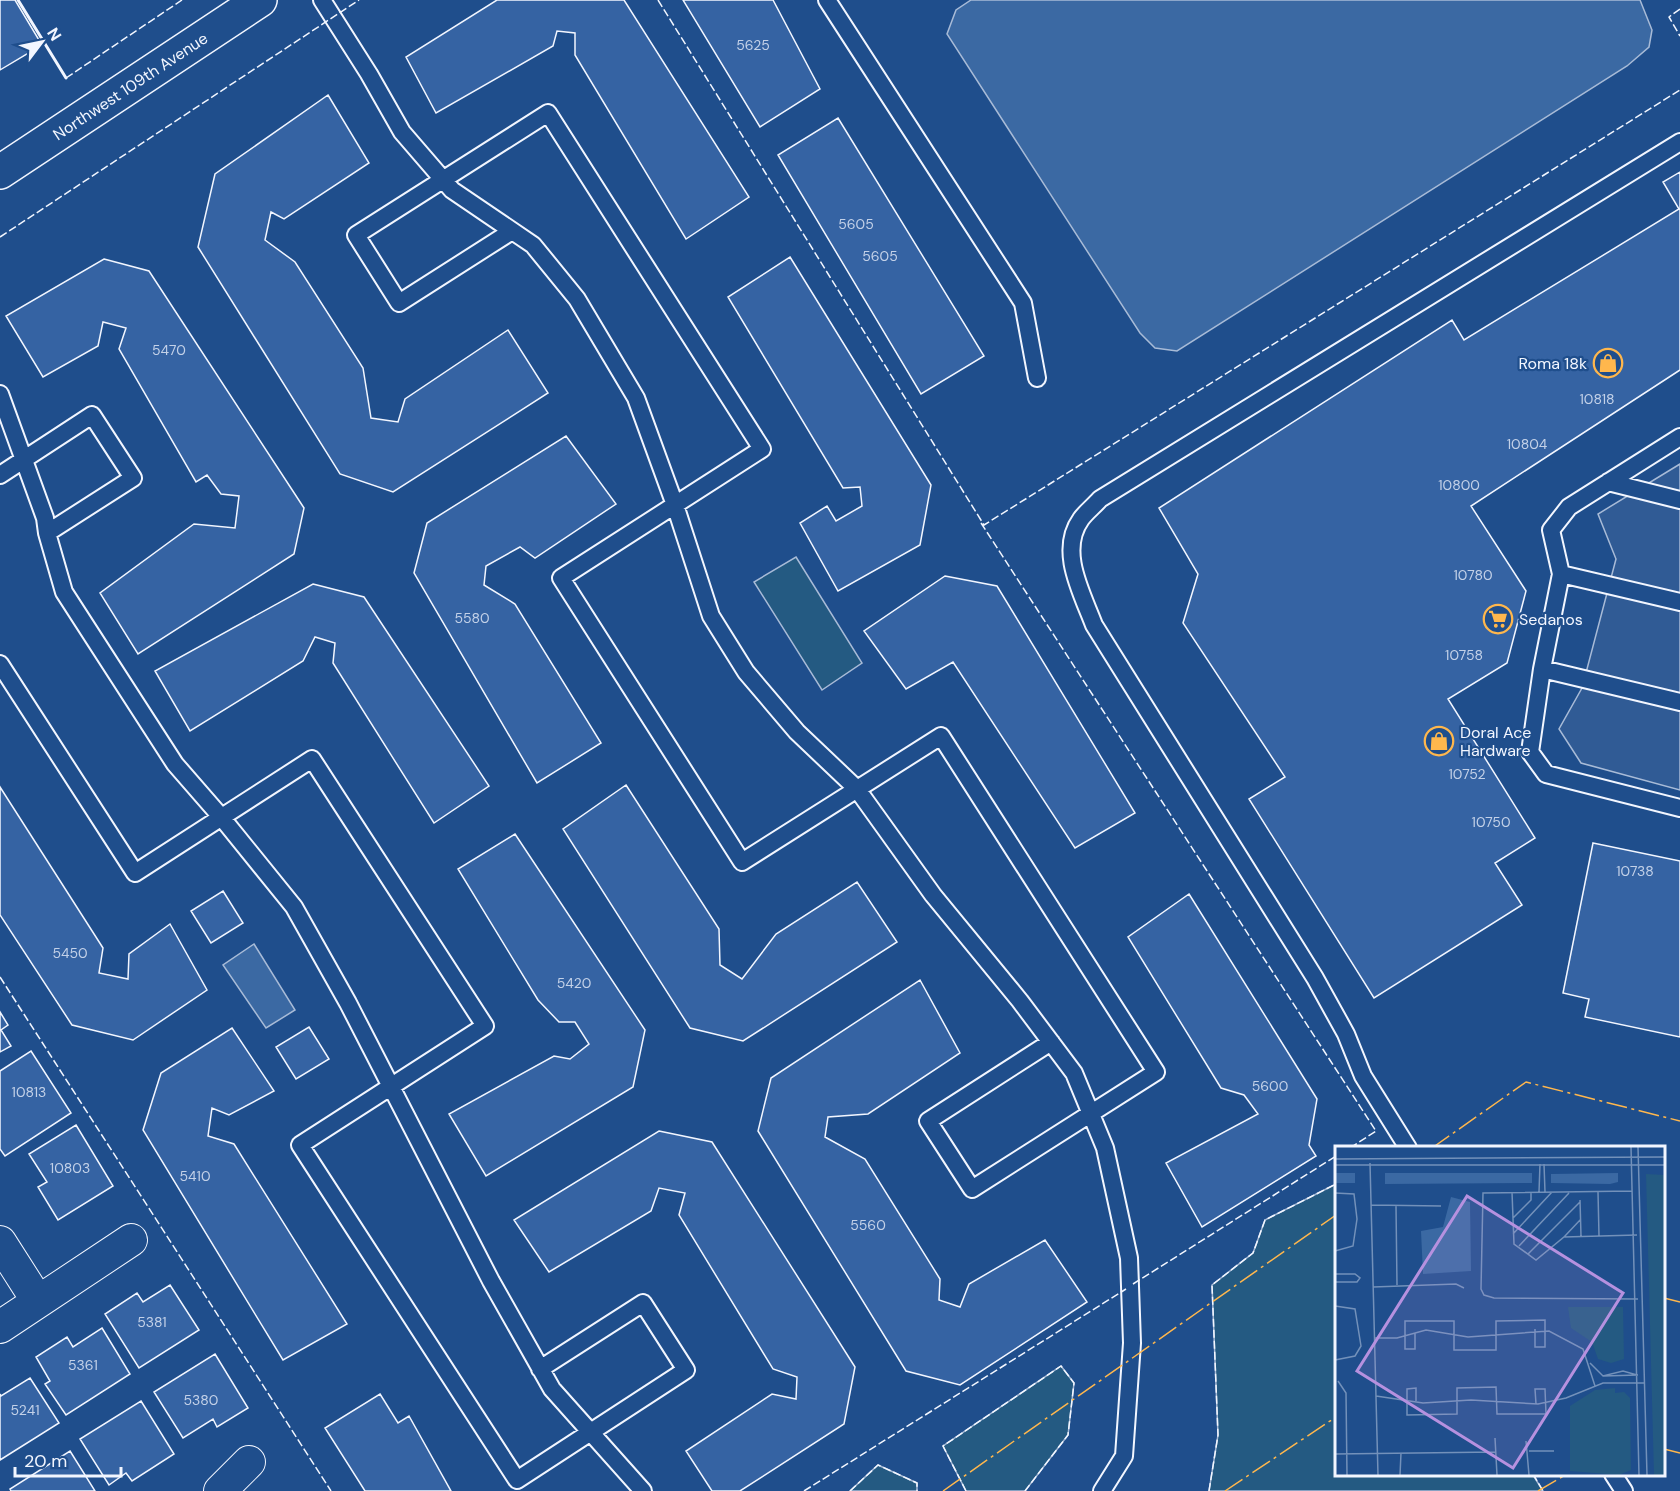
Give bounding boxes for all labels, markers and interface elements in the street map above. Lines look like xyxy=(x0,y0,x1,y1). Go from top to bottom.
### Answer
north arrow xyxy=(12,12,72,72)
street label: Northwest 109th Avenue xyxy=(50,27,210,145)
house number: 5625 xyxy=(736,36,770,54)
house number: 5605 xyxy=(838,215,874,233)
house number: 5605 xyxy=(862,247,898,265)
house number: 5470 xyxy=(152,341,186,359)
shop icon: Roma 18k xyxy=(1592,347,1624,379)
place label: Roma 18k xyxy=(1518,353,1587,374)
house number: 10818 xyxy=(1579,390,1615,408)
house number: 10804 xyxy=(1507,435,1548,453)
house number: 10800 xyxy=(1438,476,1480,494)
house number: 10780 xyxy=(1453,566,1493,584)
supermarket icon: Sedanos xyxy=(1482,603,1514,635)
house number: 5580 xyxy=(454,609,490,627)
place label: Sedanos xyxy=(1519,609,1583,630)
house number: 10758 xyxy=(1445,646,1483,664)
place label: Doral Ace Hardware xyxy=(1460,722,1531,761)
shop icon: Doral Ace Hardware xyxy=(1423,725,1455,757)
house number: 10752 xyxy=(1448,765,1486,783)
house number: 10750 xyxy=(1472,813,1510,831)
house number: 10738 xyxy=(1616,862,1654,880)
house number: 5450 xyxy=(52,944,88,962)
house number: 5420 xyxy=(557,974,591,992)
house number: 5600 xyxy=(1252,1077,1288,1095)
house number: 10813 xyxy=(12,1083,46,1101)
inset map xyxy=(1335,1146,1665,1476)
house number: 10803 xyxy=(50,1159,90,1177)
house number: 5410 xyxy=(180,1167,210,1185)
house number: 5560 xyxy=(850,1216,886,1234)
house number: 5381 xyxy=(137,1313,167,1331)
house number: 5361 xyxy=(68,1356,98,1374)
house number: 5380 xyxy=(184,1391,218,1409)
house number: 5241 xyxy=(11,1401,40,1419)
scale bar xyxy=(15,1440,122,1478)
text: 20 m xyxy=(24,1449,67,1473)

